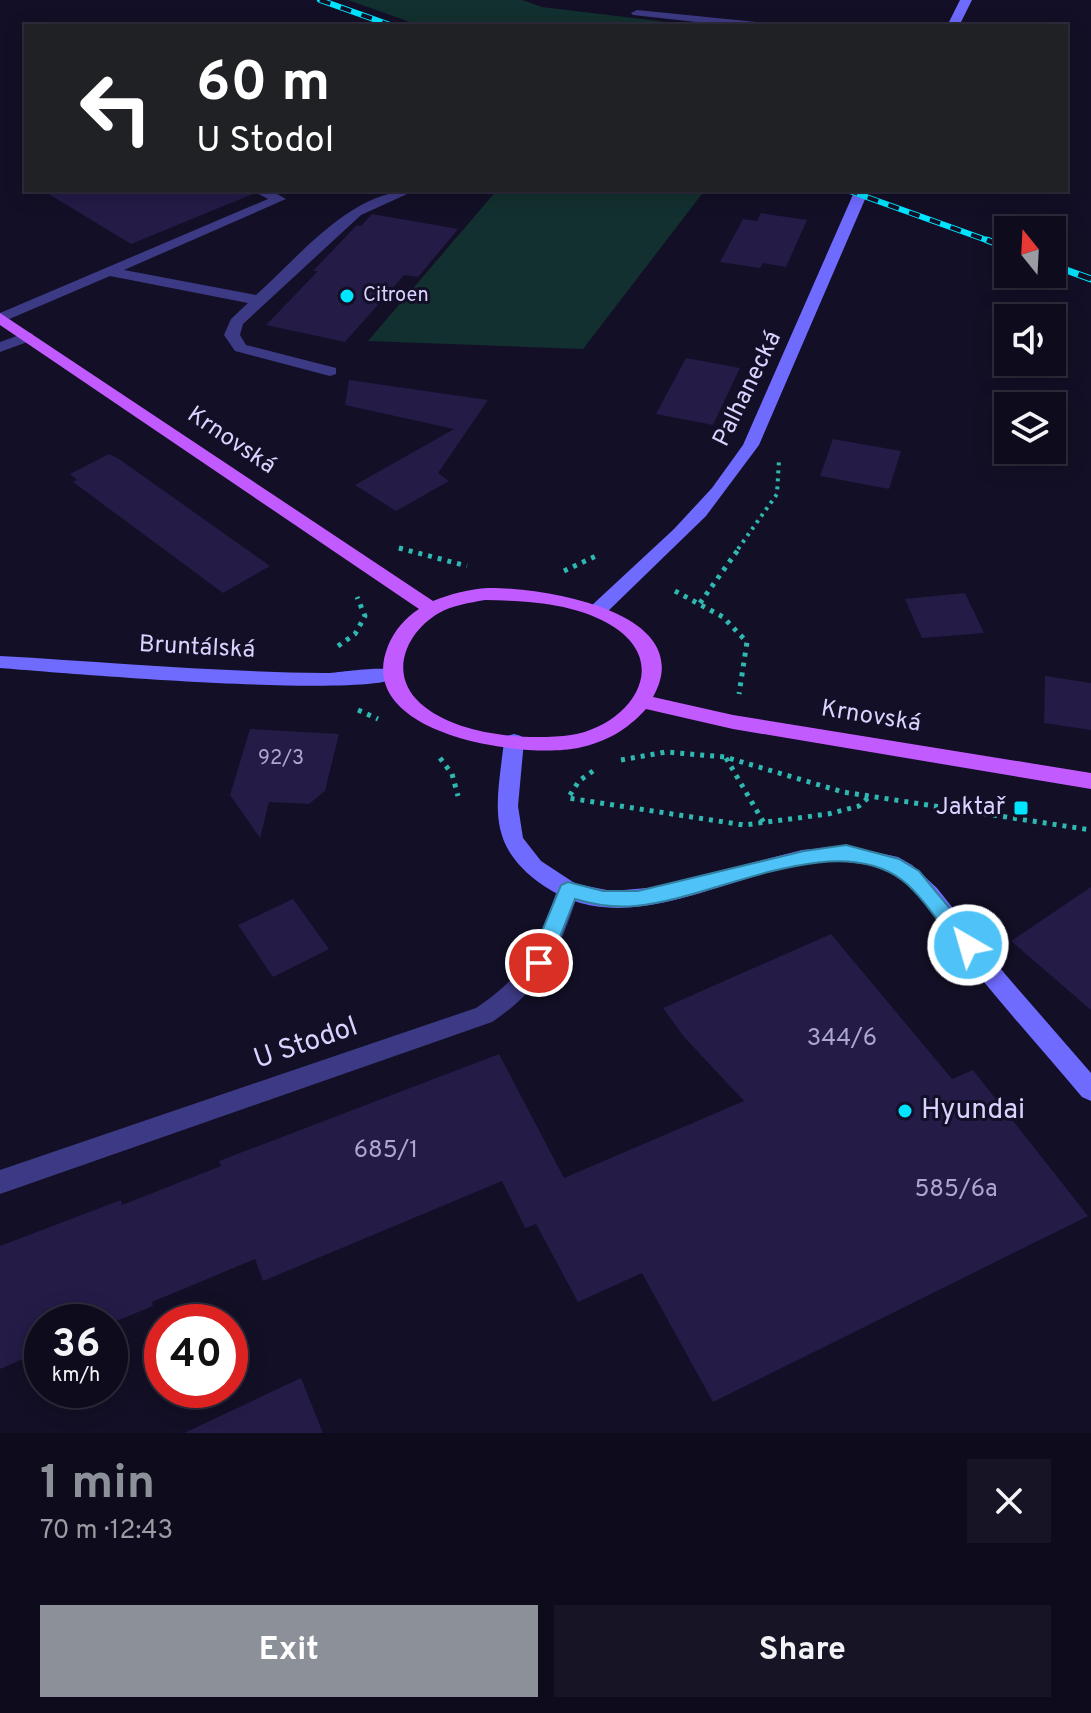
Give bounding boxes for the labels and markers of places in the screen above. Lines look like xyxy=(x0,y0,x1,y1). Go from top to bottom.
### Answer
place label: Citroen xyxy=(363,283,429,309)
marker: Citroen xyxy=(338,287,356,305)
place label: Jaktař xyxy=(936,793,1007,823)
marker: Jaktař xyxy=(1012,799,1030,817)
pin xyxy=(505,929,573,997)
place label: Hyundai xyxy=(921,1093,1025,1129)
marker: Hyundai xyxy=(896,1102,914,1120)

